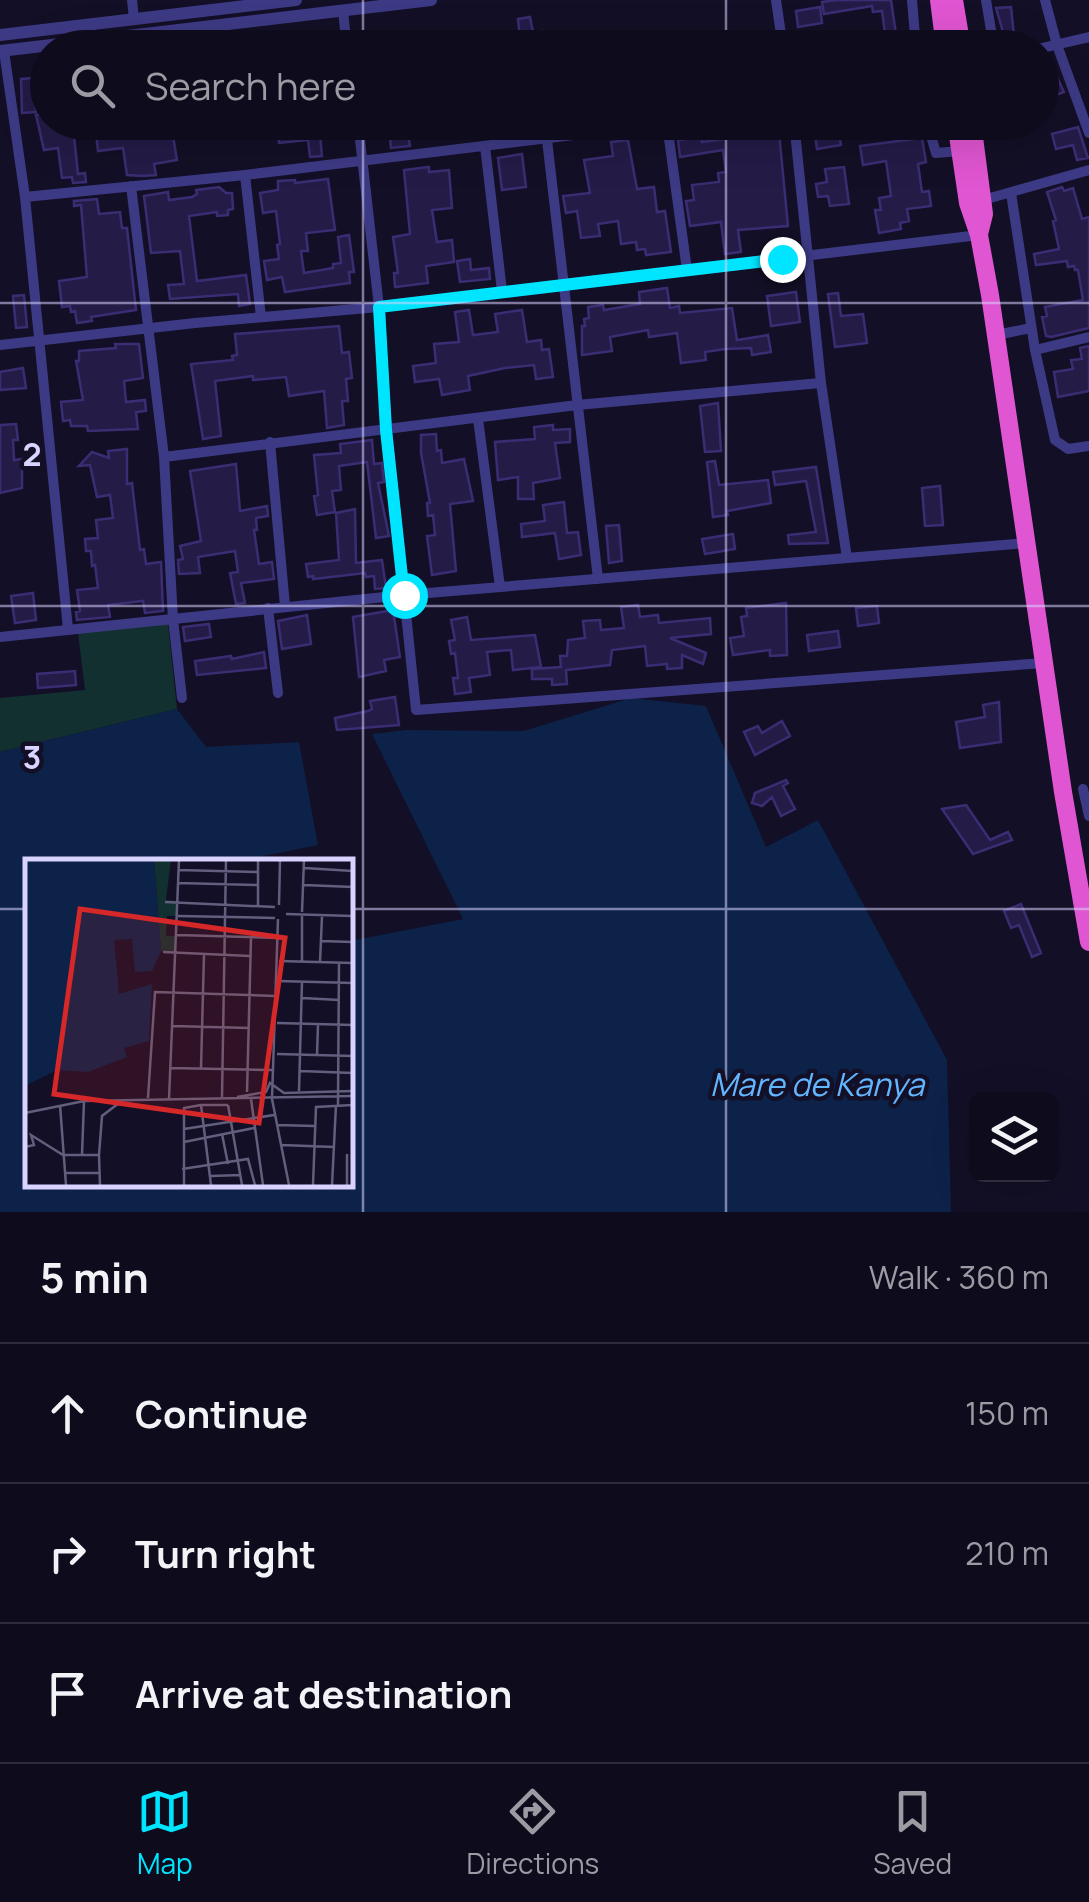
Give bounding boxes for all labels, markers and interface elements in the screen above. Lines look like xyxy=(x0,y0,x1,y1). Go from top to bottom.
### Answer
search box xyxy=(30,30,1059,140)
icon: search xyxy=(65,58,120,113)
text: Search here xyxy=(145,59,356,111)
route end xyxy=(760,237,806,283)
text: 2 xyxy=(22,432,42,476)
route start xyxy=(382,573,428,619)
text: 3 xyxy=(23,735,41,779)
inset map xyxy=(25,859,352,1187)
water label: Mare de Kanya xyxy=(710,1062,926,1106)
map controls xyxy=(969,1092,1059,1182)
button: layers xyxy=(969,1092,1059,1182)
text: 5 min xyxy=(40,1248,149,1306)
text: Walk · 360 m xyxy=(869,1255,1049,1299)
icon: ahead xyxy=(40,1386,95,1441)
text: Continue xyxy=(135,1387,308,1439)
text: 150 m xyxy=(965,1391,1049,1435)
icon: right xyxy=(40,1526,95,1581)
text: Turn right xyxy=(135,1527,316,1579)
text: 210 m xyxy=(965,1531,1049,1575)
icon: arrive xyxy=(40,1666,95,1721)
text: Arrive at destination xyxy=(135,1667,512,1719)
tab: Map xyxy=(137,1784,193,1882)
tab: Directions xyxy=(467,1784,599,1882)
tab: Saved xyxy=(873,1784,952,1882)

